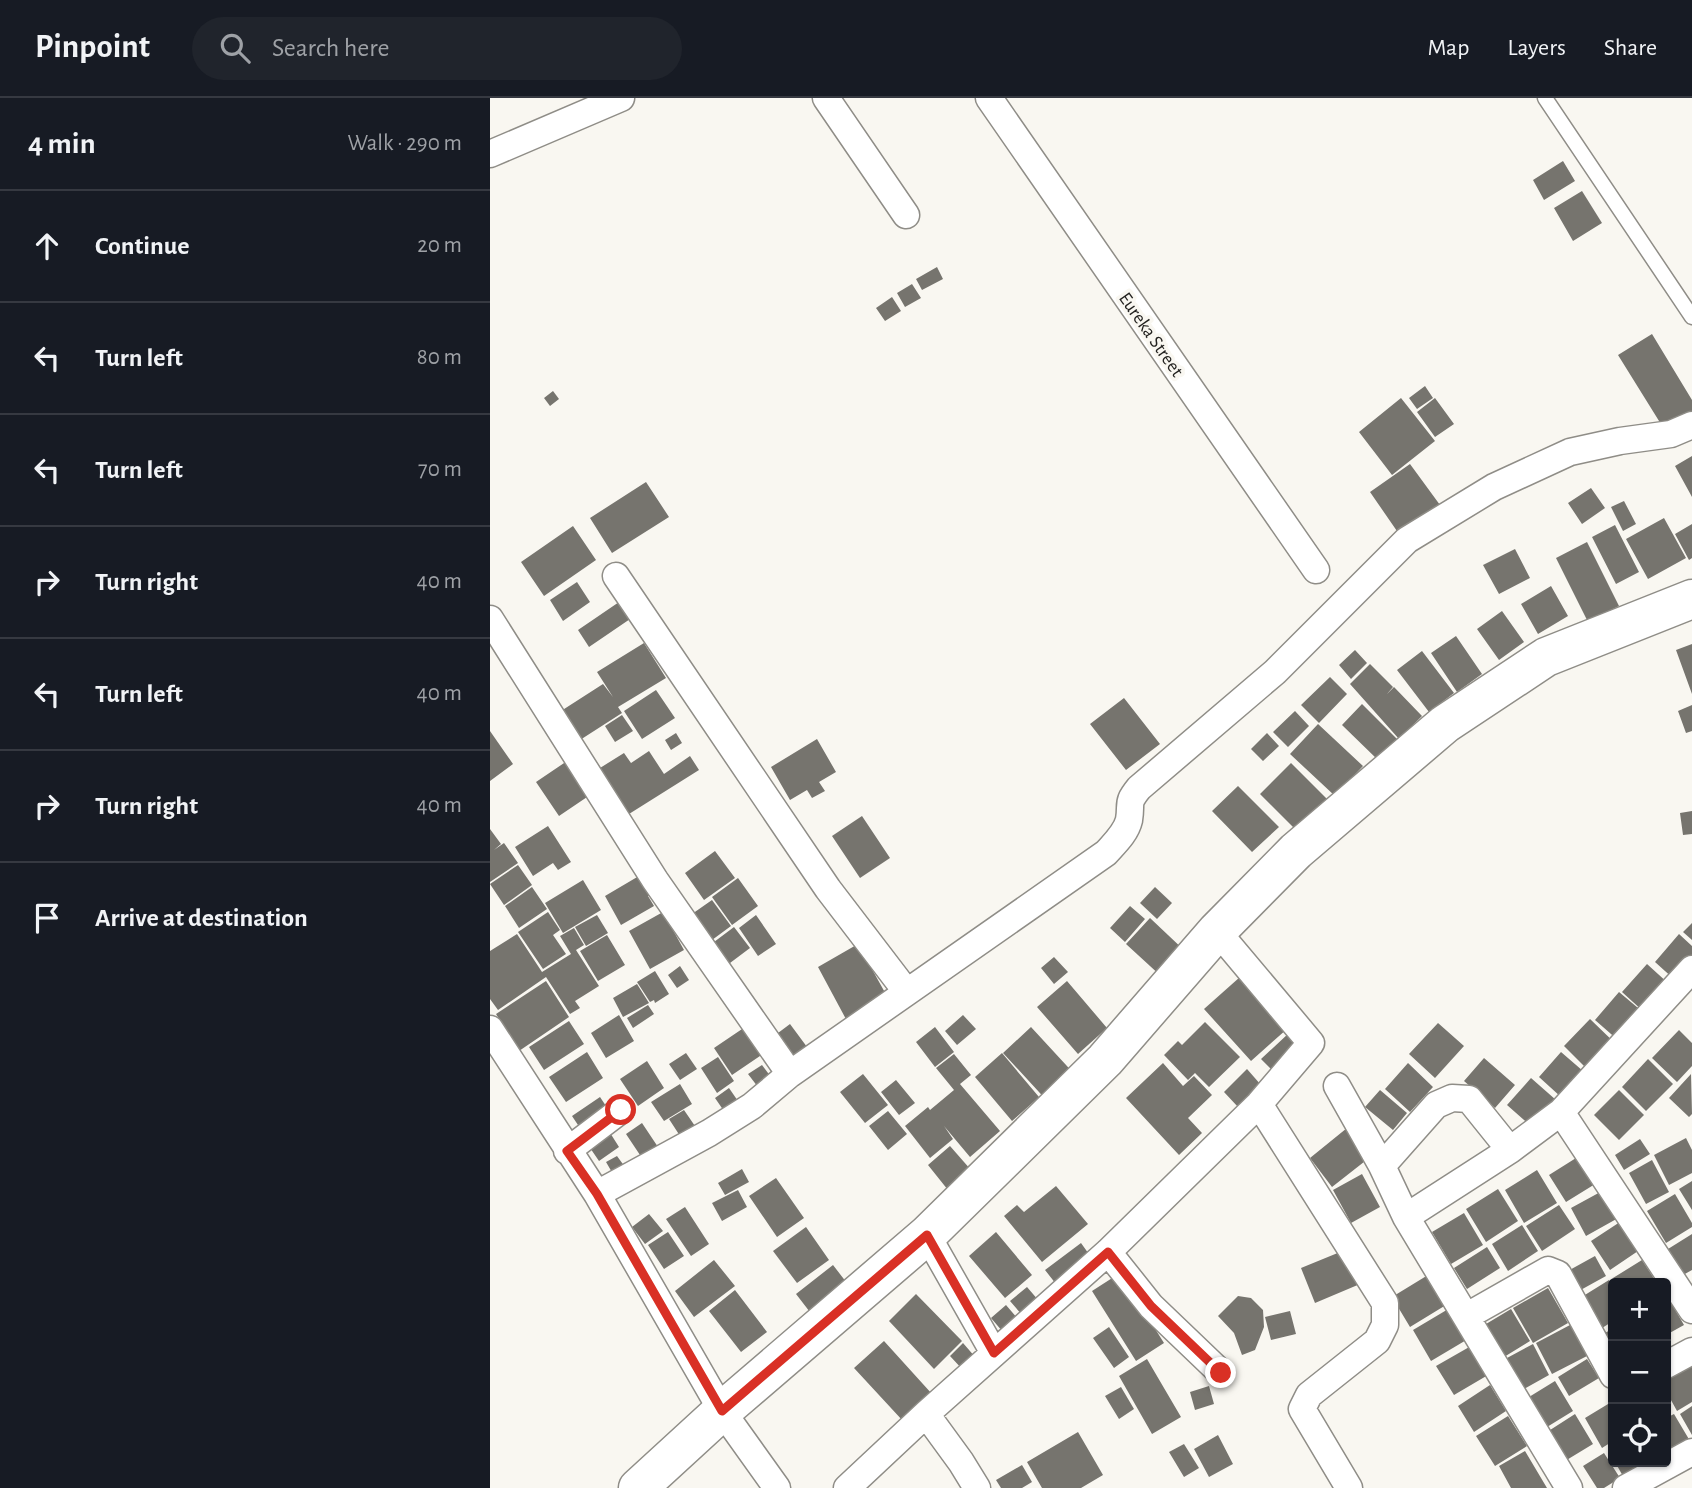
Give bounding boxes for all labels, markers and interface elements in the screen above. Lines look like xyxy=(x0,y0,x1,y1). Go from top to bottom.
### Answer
search box xyxy=(192,17,682,80)
icon: search xyxy=(216,29,254,67)
text: Pinpoint xyxy=(35,31,150,64)
text: Search here xyxy=(272,35,390,61)
text: Map xyxy=(1427,36,1469,60)
text: Layers xyxy=(1507,36,1566,60)
text: Share xyxy=(1604,36,1657,60)
text: 4 min xyxy=(28,129,96,159)
text: Walk · 290 m xyxy=(347,132,462,155)
icon: ahead xyxy=(28,227,66,265)
text: Continue xyxy=(95,233,190,259)
text: 20 m xyxy=(417,234,462,257)
street label: Eureka Street xyxy=(1115,289,1187,380)
icon: left xyxy=(28,339,66,377)
text: Turn left xyxy=(95,345,183,371)
text: 80 m xyxy=(417,346,462,369)
icon: left xyxy=(28,451,66,489)
text: Turn left xyxy=(95,457,183,483)
text: 70 m xyxy=(418,458,462,481)
icon: right xyxy=(28,563,66,601)
text: Turn right xyxy=(95,569,198,595)
text: 40 m xyxy=(417,570,462,593)
icon: left xyxy=(28,675,66,713)
text: Turn left xyxy=(95,681,183,707)
text: 40 m xyxy=(417,682,462,705)
icon: right xyxy=(28,787,66,825)
text: Turn right xyxy=(95,793,198,819)
text: 40 m xyxy=(417,794,462,817)
icon: arrive xyxy=(28,899,66,937)
text: Arrive at destination xyxy=(95,905,308,931)
route start xyxy=(605,1094,636,1125)
map controls xyxy=(1608,1278,1671,1467)
button: + xyxy=(1608,1278,1671,1341)
button: − xyxy=(1608,1341,1671,1404)
route end xyxy=(1205,1357,1236,1388)
button: locate xyxy=(1608,1404,1671,1467)

